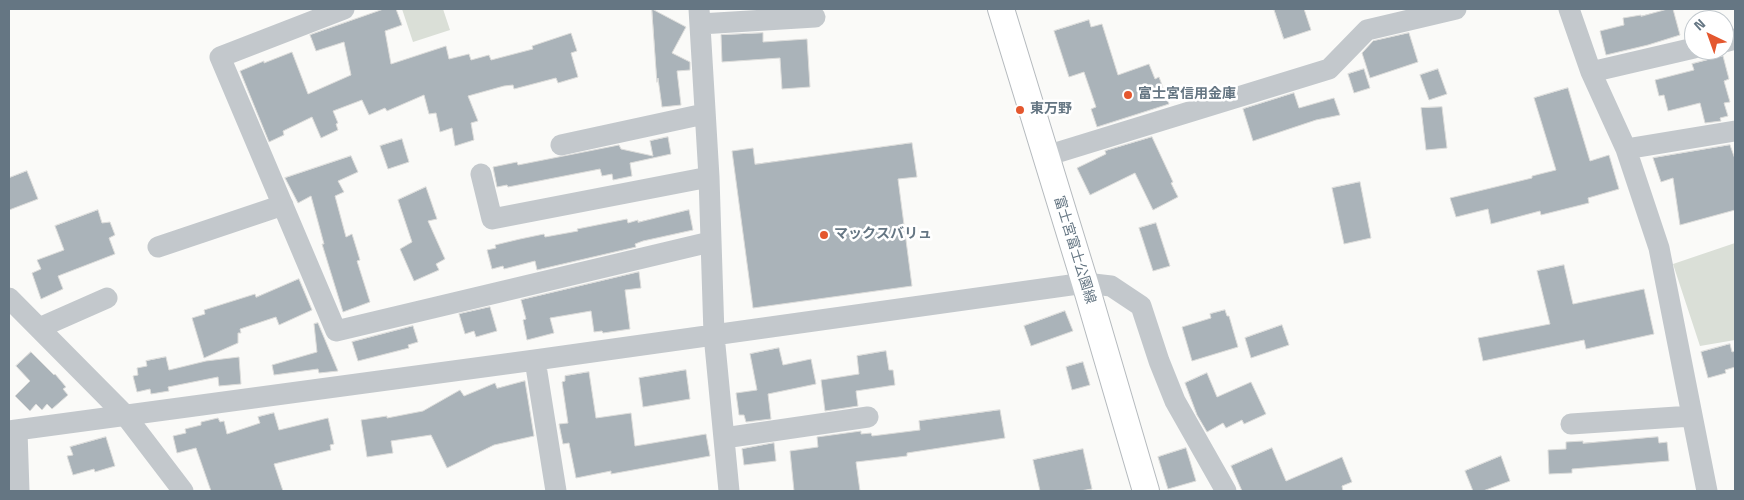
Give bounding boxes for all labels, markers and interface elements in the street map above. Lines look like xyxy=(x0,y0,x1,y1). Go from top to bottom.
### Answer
north arrow xyxy=(1684,10,1734,60)
text: N xyxy=(1689,13,1710,35)
place label: 富士宮信用金庫 xyxy=(1138,87,1236,103)
marker: 富士宮信用金庫 xyxy=(1122,89,1134,101)
place label: 東万野 xyxy=(1030,102,1072,118)
marker: 東万野 xyxy=(1014,104,1026,116)
street label: 富士宮富士公園線 xyxy=(1050,194,1098,306)
place label: マックスバリュ xyxy=(834,227,932,243)
marker: マックスバリュ xyxy=(818,229,830,241)

